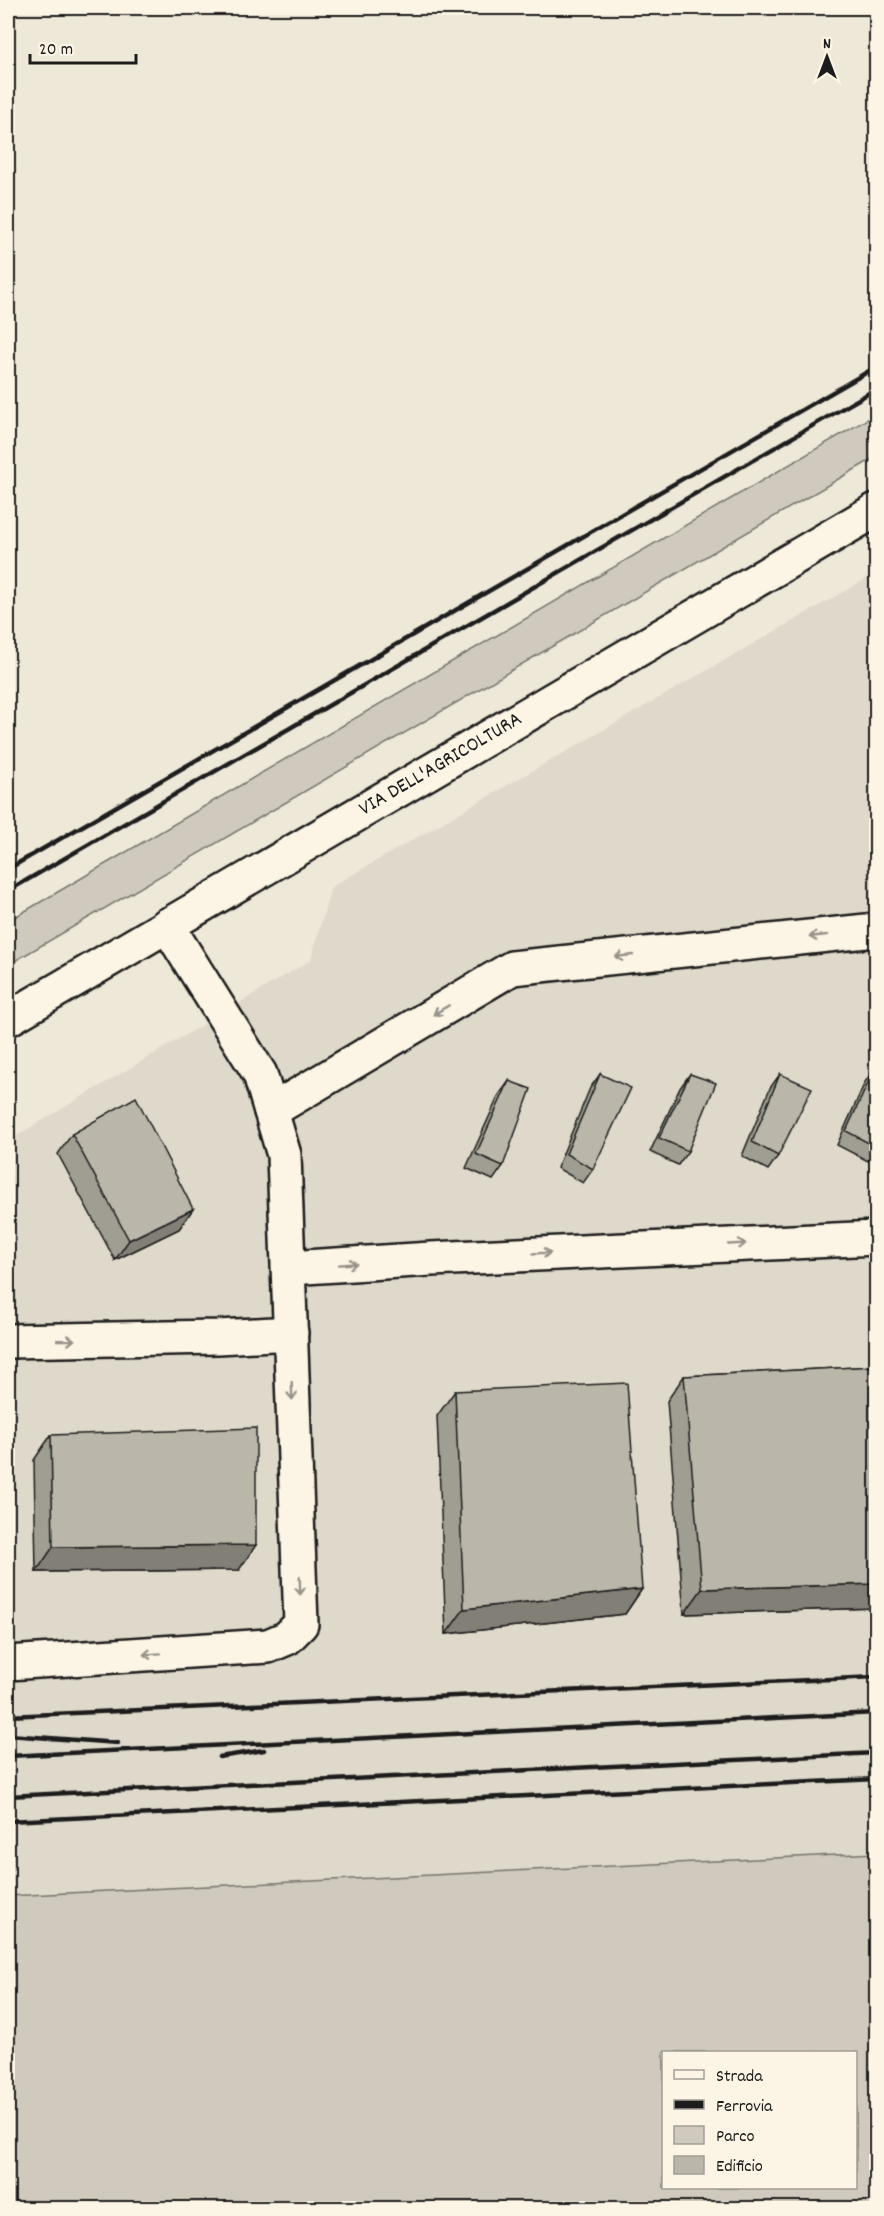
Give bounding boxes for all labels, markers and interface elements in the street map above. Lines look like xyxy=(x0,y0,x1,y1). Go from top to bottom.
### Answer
scale bar xyxy=(30,27,136,65)
north arrow xyxy=(797,27,857,87)
text: N xyxy=(823,33,831,56)
text: 20 m xyxy=(39,38,73,63)
street label: VIA DELL'AGRICOLTURA xyxy=(354,705,528,825)
one-way arrow xyxy=(809,931,829,942)
one-way arrow xyxy=(615,951,635,962)
one-way arrow xyxy=(433,1004,450,1016)
one-way arrow xyxy=(726,1239,746,1250)
one-way arrow xyxy=(532,1248,552,1259)
one-way arrow xyxy=(337,1258,357,1269)
one-way arrow xyxy=(55,1334,75,1346)
one-way arrow xyxy=(287,1381,298,1401)
one-way arrow xyxy=(294,1576,306,1596)
one-way arrow xyxy=(143,1649,163,1660)
legend xyxy=(662,2051,857,2189)
text: Strada xyxy=(716,2065,763,2090)
text: Ferrovia xyxy=(716,2095,773,2120)
text: Parco xyxy=(716,2125,755,2150)
text: Edificio xyxy=(716,2155,763,2180)

